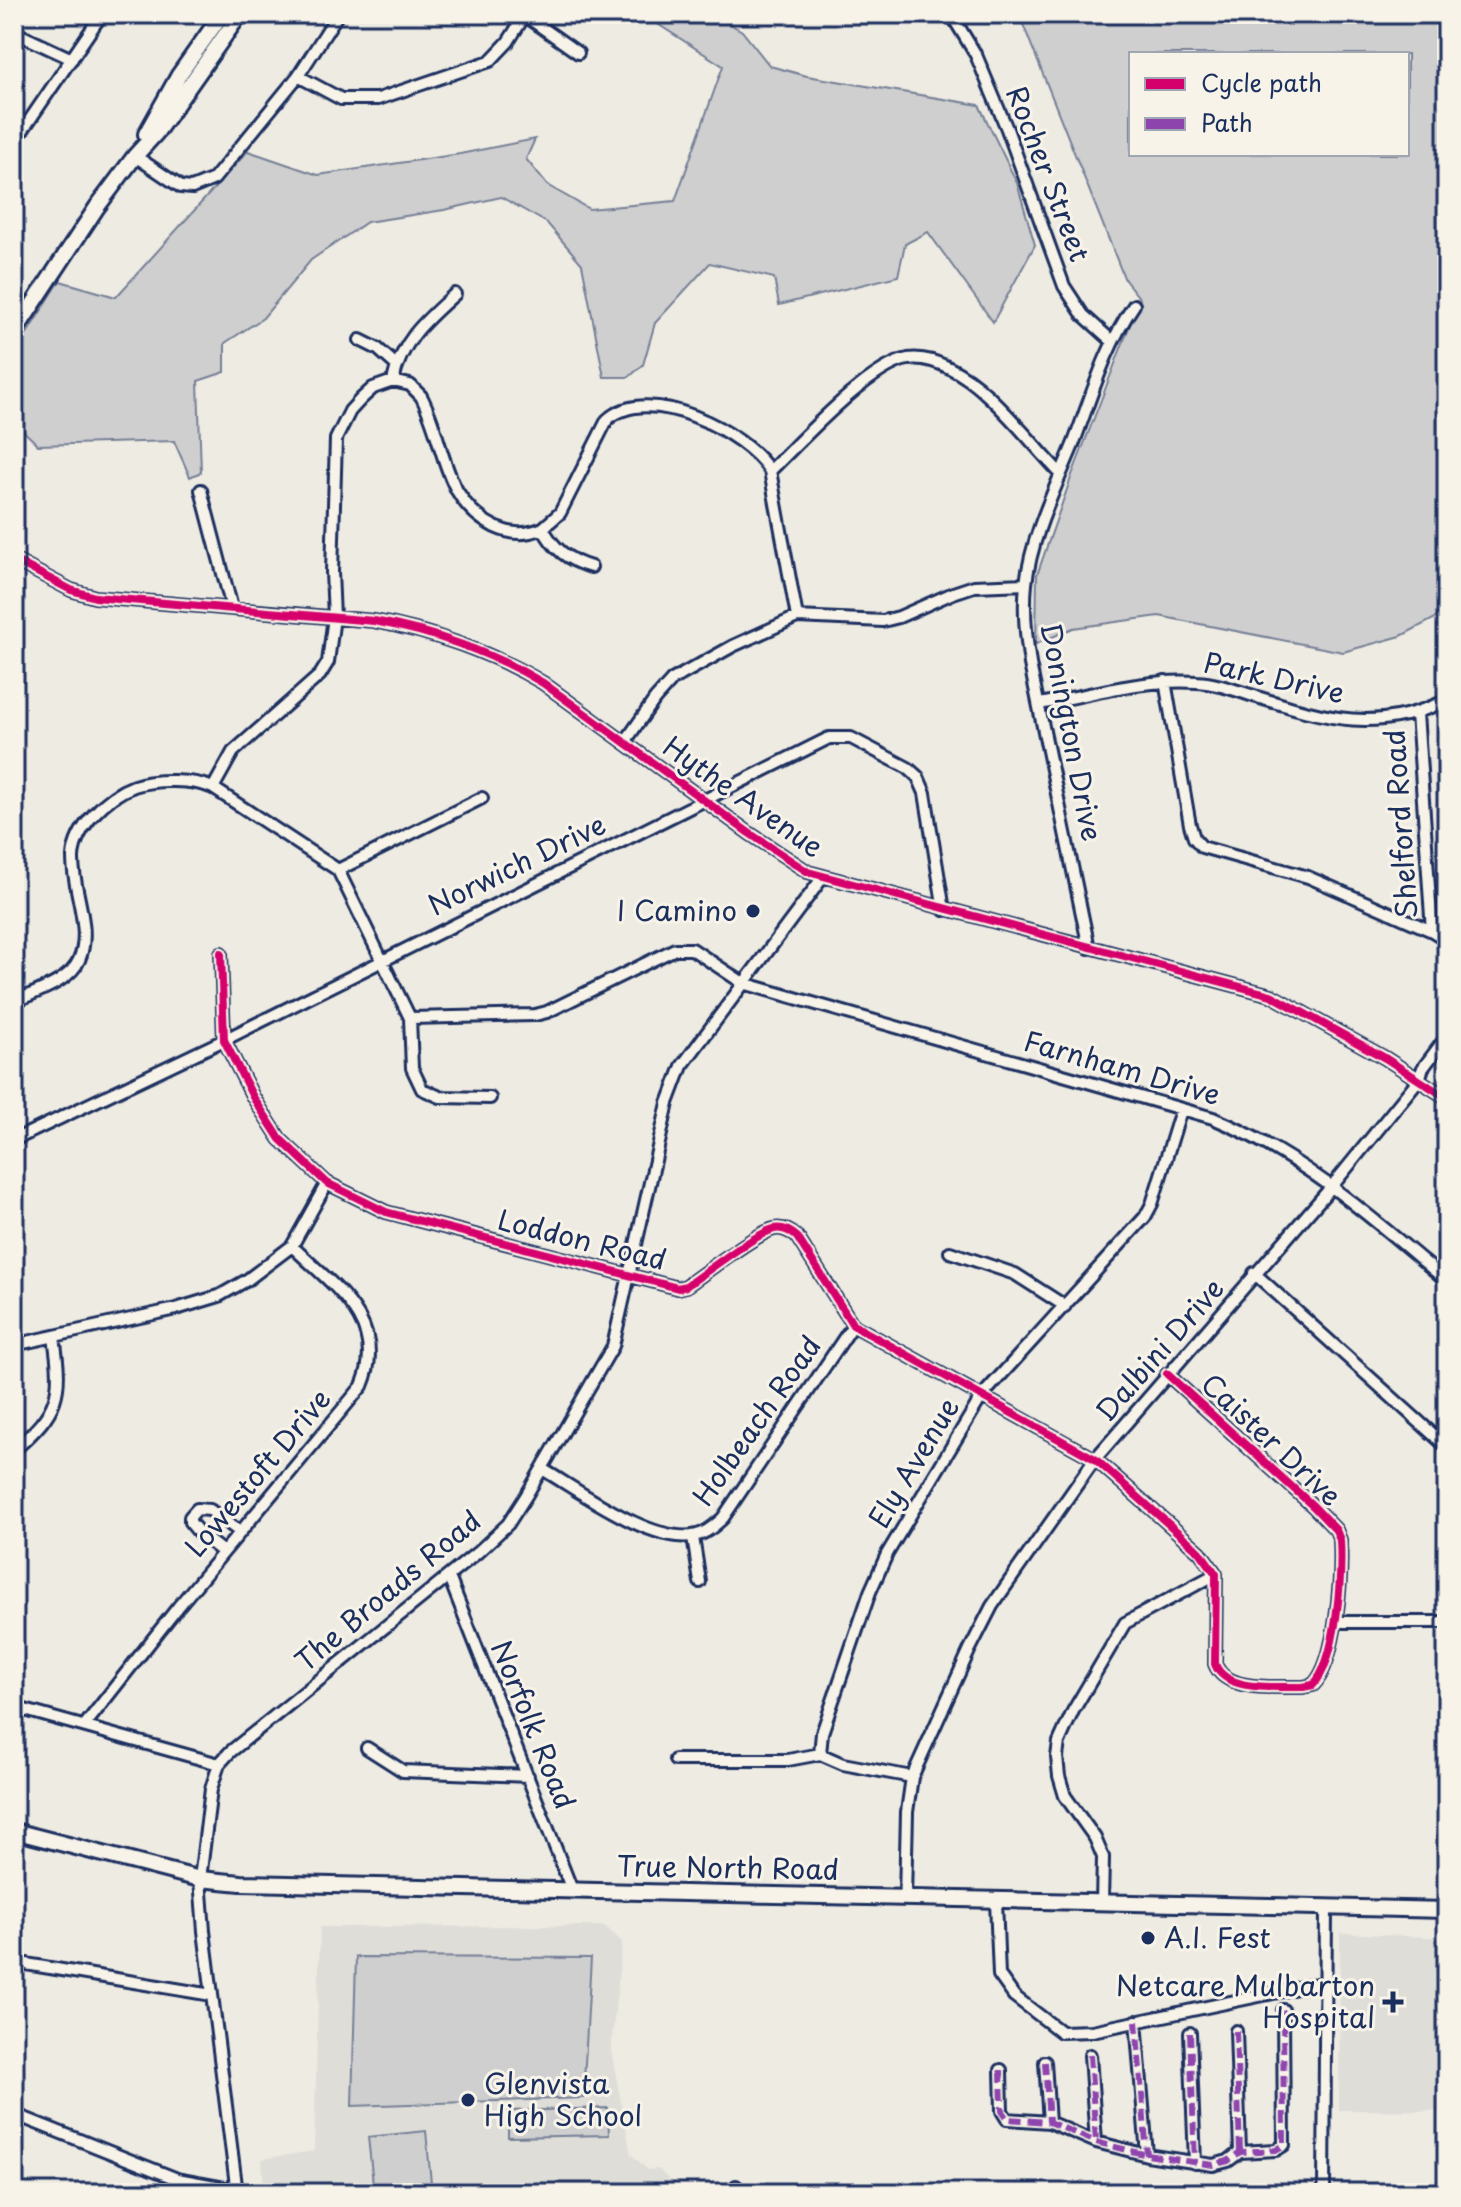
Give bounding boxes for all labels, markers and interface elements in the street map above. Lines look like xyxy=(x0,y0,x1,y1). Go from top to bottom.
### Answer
legend xyxy=(1129,52,1409,156)
text: Cycle path xyxy=(1201,64,1322,100)
street label: Rocher Street xyxy=(996,80,1103,267)
text: Path xyxy=(1201,104,1253,140)
street label: Donington Drive xyxy=(1030,619,1115,844)
street label: Park Drive xyxy=(1200,639,1349,714)
street label: Hythe Avenue xyxy=(655,724,833,867)
street label: Shelford Road xyxy=(1371,728,1428,920)
street label: Norwich Drive xyxy=(420,802,612,925)
place label: I Camino xyxy=(617,888,737,931)
marker: I Camino xyxy=(744,902,762,920)
street label: Farnham Drive xyxy=(1019,1018,1226,1115)
street label: Loddon Road xyxy=(494,1197,671,1280)
street label: Dalbini Drive xyxy=(1084,1268,1233,1430)
street label: Holbeach Road xyxy=(681,1326,831,1514)
street label: Caister Drive xyxy=(1192,1362,1352,1515)
street label: Lowestoft Drive xyxy=(173,1379,340,1566)
street label: Ely Avenue xyxy=(857,1389,969,1536)
street label: The Broads Road xyxy=(284,1499,490,1681)
street label: Norfolk Road xyxy=(481,1634,588,1815)
street label: True North Road xyxy=(617,1843,839,1890)
place label: A.I. Fest xyxy=(1164,1915,1271,1958)
marker: A.I. Fest xyxy=(1139,1929,1157,1947)
place label: Netcare Mulbarton Hospital xyxy=(1116,1963,1375,2038)
marker: Netcare Mulbarton Hospital xyxy=(1382,1991,1404,2013)
place label: Glenvista High School xyxy=(484,2061,642,2136)
marker: Glenvista High School xyxy=(459,2091,477,2109)

